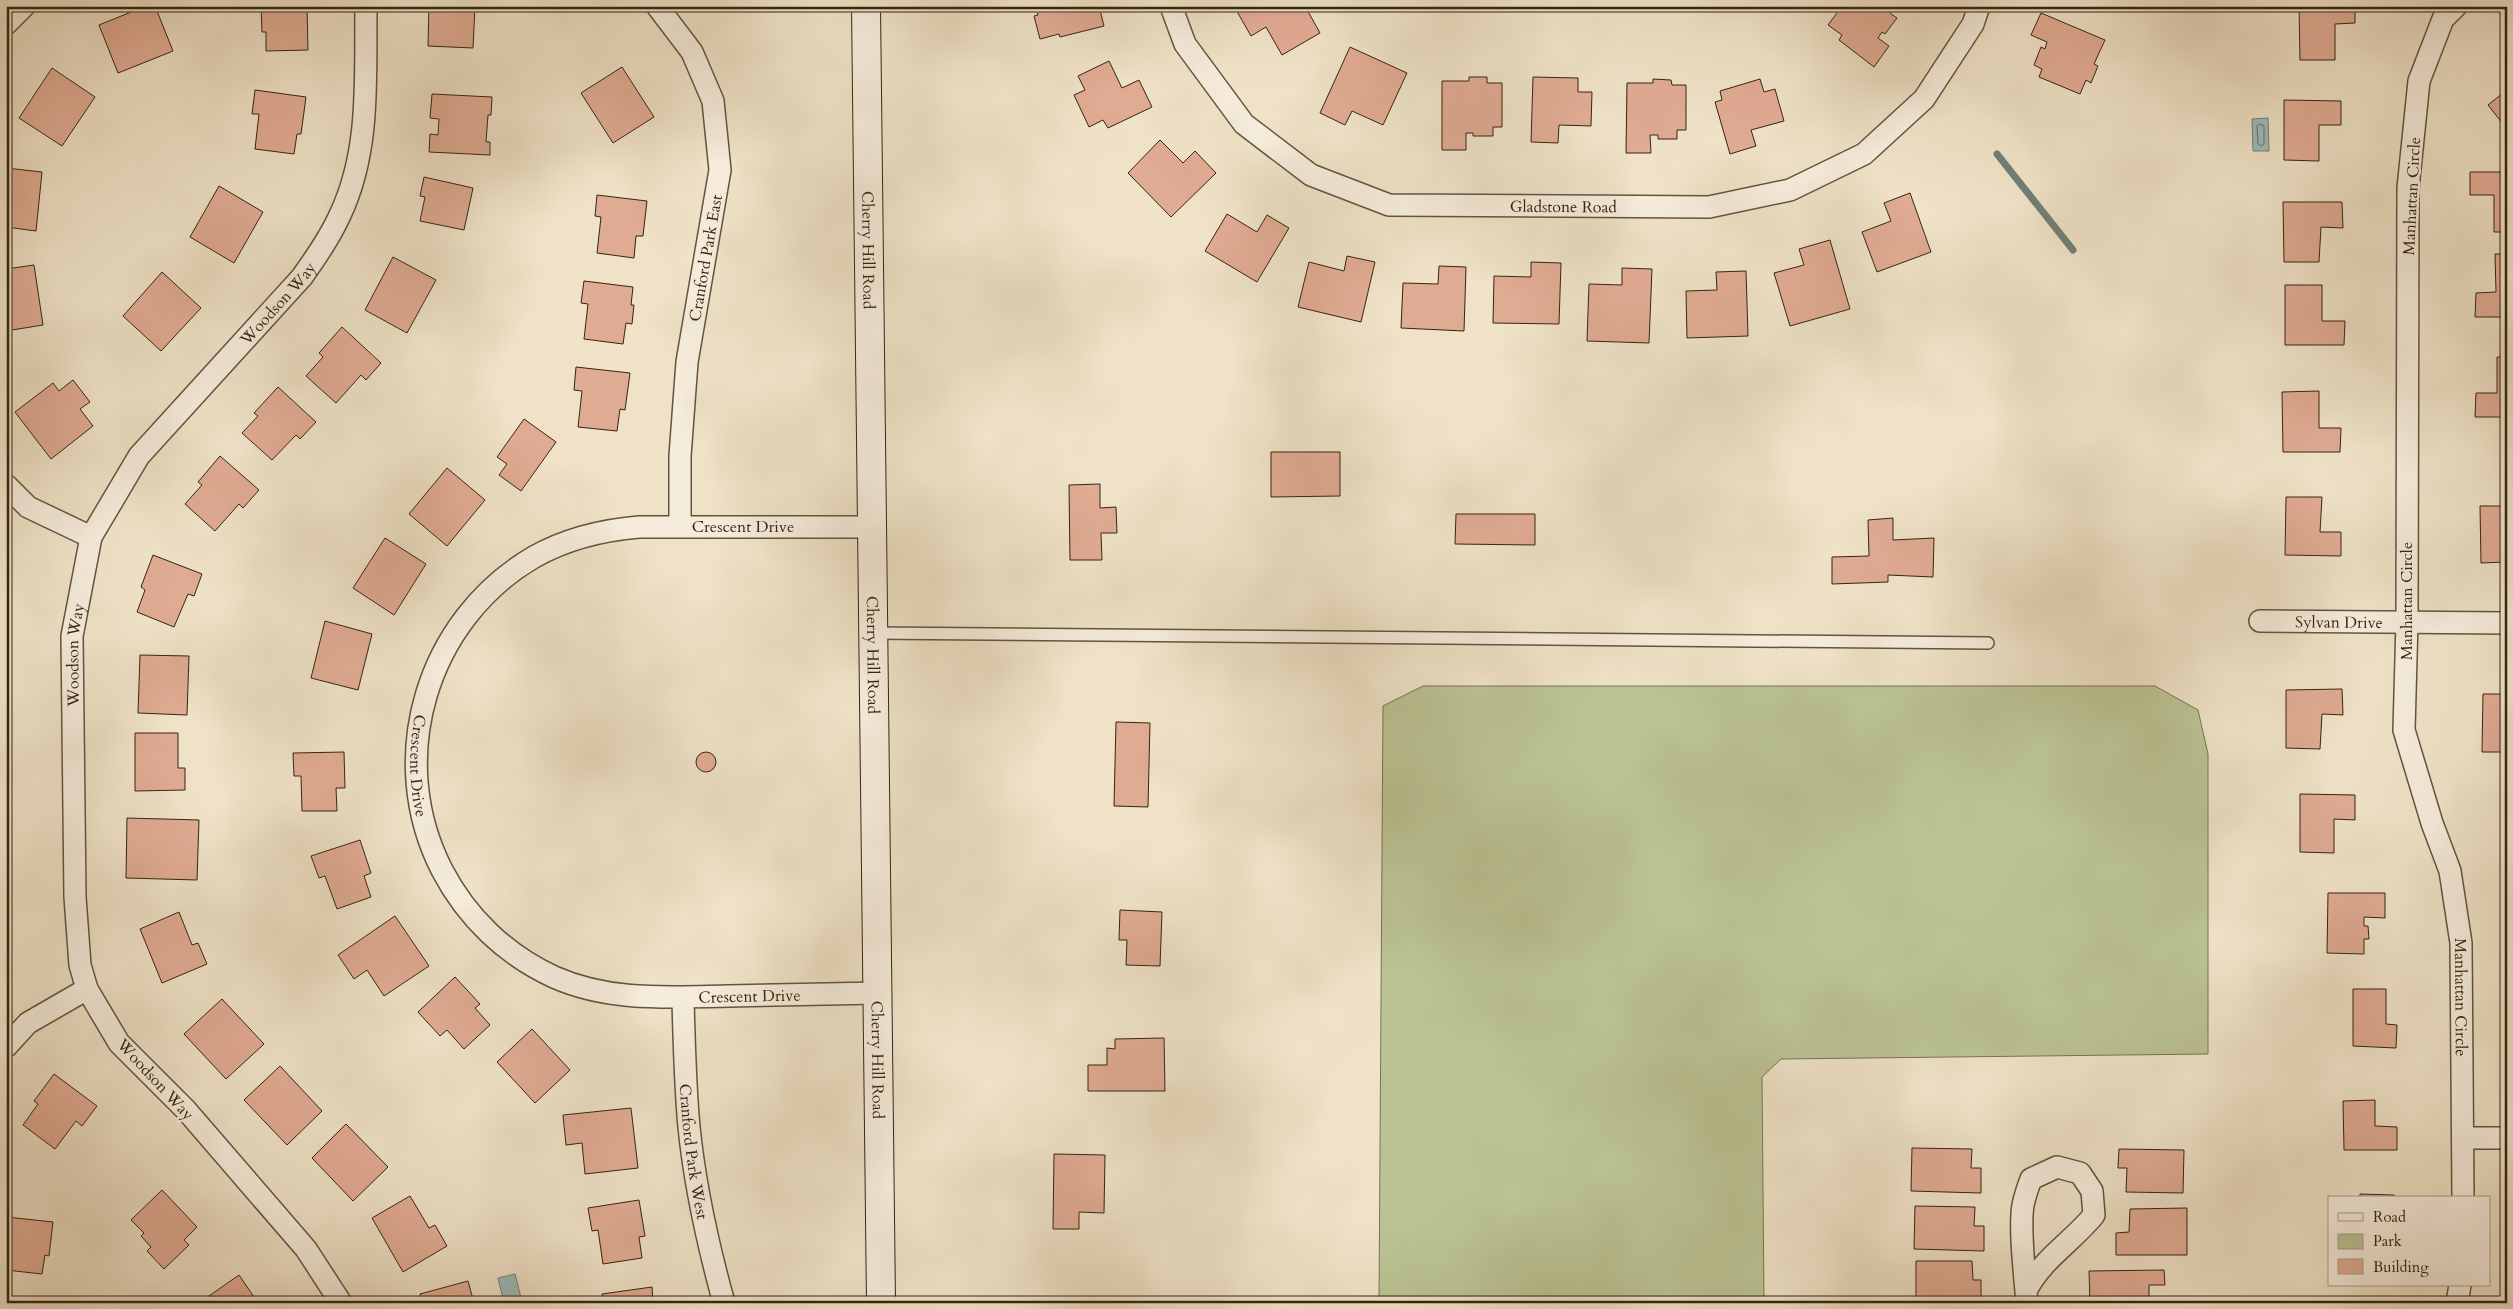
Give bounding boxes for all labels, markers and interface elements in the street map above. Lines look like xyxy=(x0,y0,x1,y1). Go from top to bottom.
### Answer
street label: Manhattan Circle xyxy=(2398,136,2426,256)
street label: Cherry Hill Road xyxy=(856,191,880,310)
street label: Cranford Park East xyxy=(684,193,728,323)
street label: Gladstone Road xyxy=(1510,196,1617,218)
street label: Woodson Way xyxy=(235,258,321,351)
street label: Crescent Drive xyxy=(692,516,794,538)
street label: Manhattan Circle xyxy=(2396,542,2418,660)
street label: Cherry Hill Road xyxy=(861,596,884,715)
street label: Woodson Way xyxy=(62,601,90,708)
street label: Sylvan Drive xyxy=(2295,611,2383,634)
street label: Crescent Drive xyxy=(404,713,432,819)
street label: Manhattan Circle xyxy=(2449,938,2472,1057)
street label: Crescent Drive xyxy=(698,985,801,1009)
street label: Cherry Hill Road xyxy=(866,1001,889,1120)
street label: Woodson Way xyxy=(111,1033,199,1126)
street label: Cranford Park West xyxy=(674,1083,713,1221)
legend xyxy=(2328,1196,2490,1286)
text: Road xyxy=(2373,1207,2406,1227)
text: Park xyxy=(2373,1231,2402,1251)
text: Building xyxy=(2373,1257,2429,1277)

